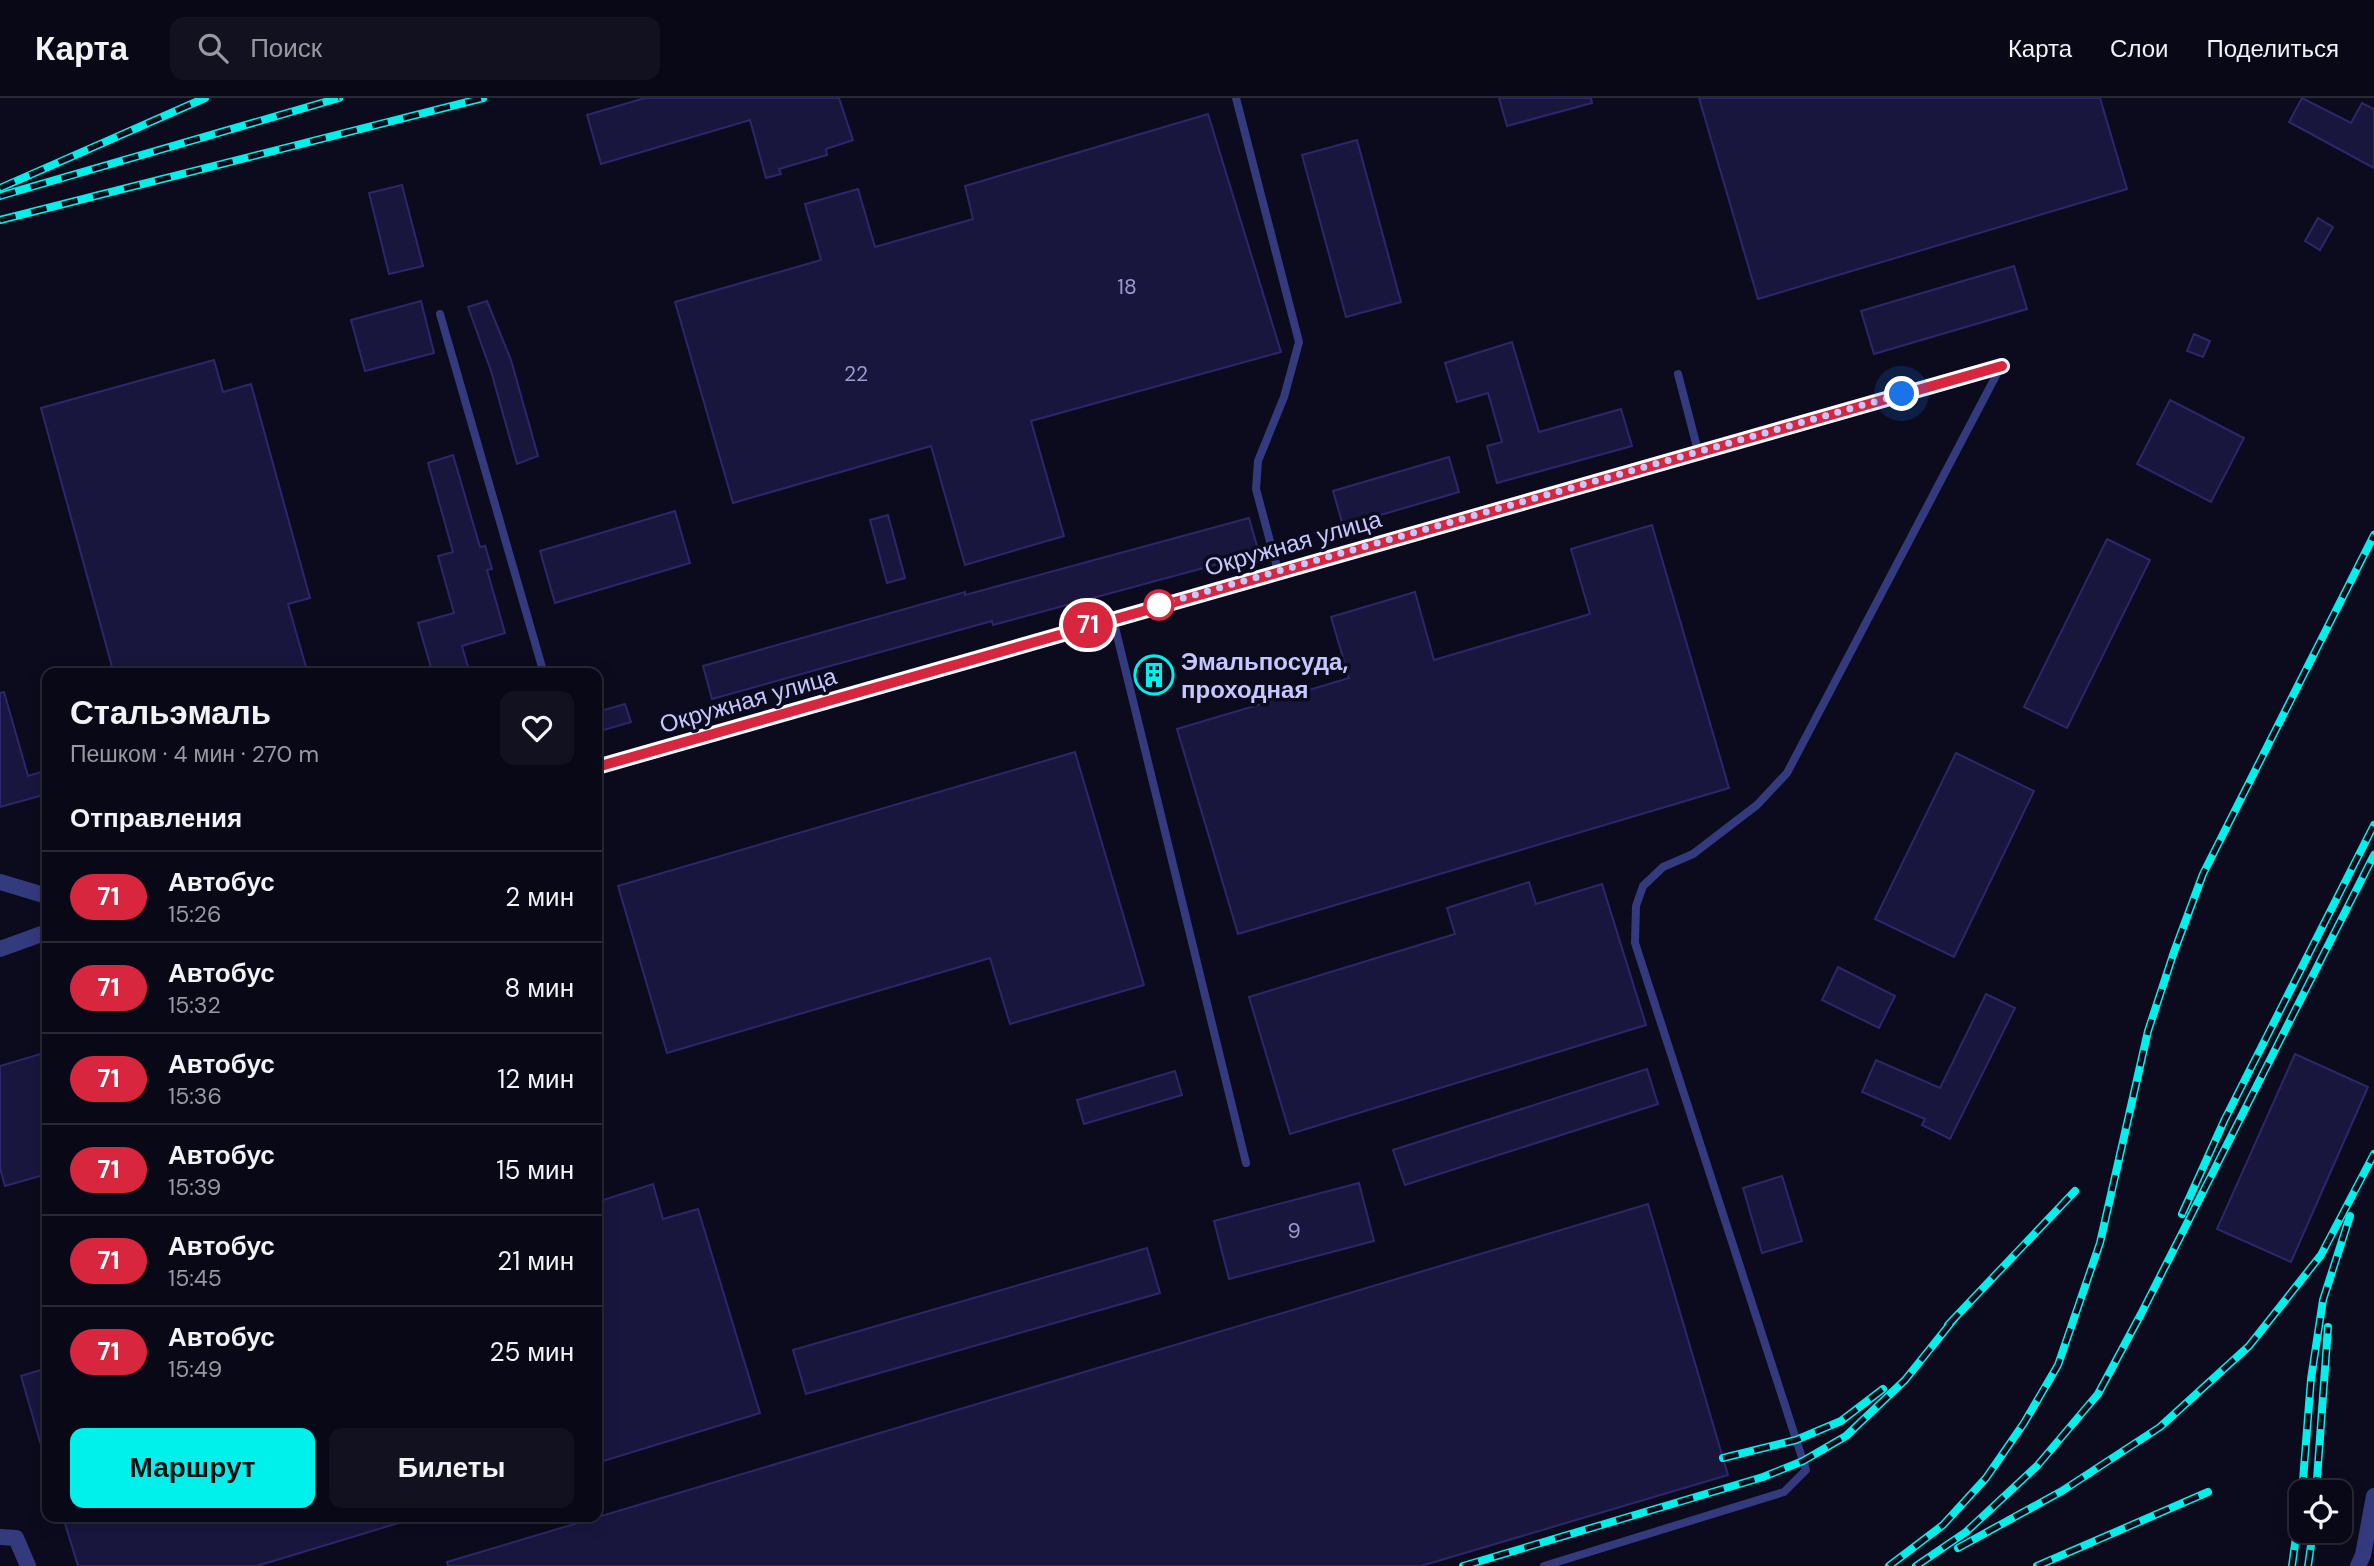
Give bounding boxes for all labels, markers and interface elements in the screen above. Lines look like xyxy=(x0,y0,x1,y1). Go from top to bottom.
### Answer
search box xyxy=(170,17,660,80)
text: Карта xyxy=(35,27,128,70)
icon: search xyxy=(194,29,232,67)
text: Поиск xyxy=(250,31,322,65)
text: Карта xyxy=(2008,33,2072,64)
text: Слои xyxy=(2110,33,2168,64)
text: Поделиться xyxy=(2206,33,2339,64)
house number: 18 xyxy=(1117,273,1137,301)
house number: 22 xyxy=(844,360,868,388)
your location xyxy=(1884,376,1919,411)
street label: Окружная улица xyxy=(1201,503,1386,583)
unlabelled marker xyxy=(1144,590,1174,620)
line badge: 71 xyxy=(1056,602,1120,648)
text: 71 xyxy=(1077,609,1099,640)
place label: Эмальпосуда, проходная xyxy=(1181,646,1348,705)
building icon: Эмальпосуда, проходная xyxy=(1133,654,1175,696)
street label: Окружная улица xyxy=(656,660,841,740)
text: Стальэмаль xyxy=(70,691,271,734)
button: heart xyxy=(500,691,574,765)
text: Пешком · 4 мин · 270 m xyxy=(70,739,319,769)
text: Отправления xyxy=(70,801,242,835)
text: Автобус xyxy=(168,865,275,899)
text: 2 мин xyxy=(505,880,574,914)
text: 71 xyxy=(97,881,120,912)
text: 15:26 xyxy=(168,899,222,929)
text: Автобус xyxy=(168,956,275,990)
text: 8 мин xyxy=(505,971,574,1005)
text: 71 xyxy=(97,972,120,1003)
text: 15:32 xyxy=(168,990,221,1020)
text: Автобус xyxy=(168,1047,275,1081)
text: 12 мин xyxy=(497,1062,574,1096)
text: 71 xyxy=(97,1063,120,1094)
text: 15:36 xyxy=(168,1081,222,1111)
text: Автобус xyxy=(168,1138,275,1172)
text: 15 мин xyxy=(496,1153,574,1187)
text: 71 xyxy=(97,1154,120,1185)
text: 15:39 xyxy=(168,1172,221,1202)
house number: 9 xyxy=(1287,1217,1301,1245)
text: Автобус xyxy=(168,1229,275,1263)
text: 21 мин xyxy=(497,1244,574,1278)
text: 71 xyxy=(97,1245,120,1276)
text: 15:45 xyxy=(168,1263,222,1293)
text: Автобус xyxy=(168,1320,275,1354)
text: 25 мин xyxy=(489,1335,574,1369)
text: 71 xyxy=(97,1336,120,1367)
text: 15:49 xyxy=(168,1354,222,1384)
button: Маршрут xyxy=(70,1428,315,1508)
button: Билеты xyxy=(329,1428,574,1508)
map controls xyxy=(2289,1480,2352,1543)
button: locate xyxy=(2289,1480,2352,1543)

